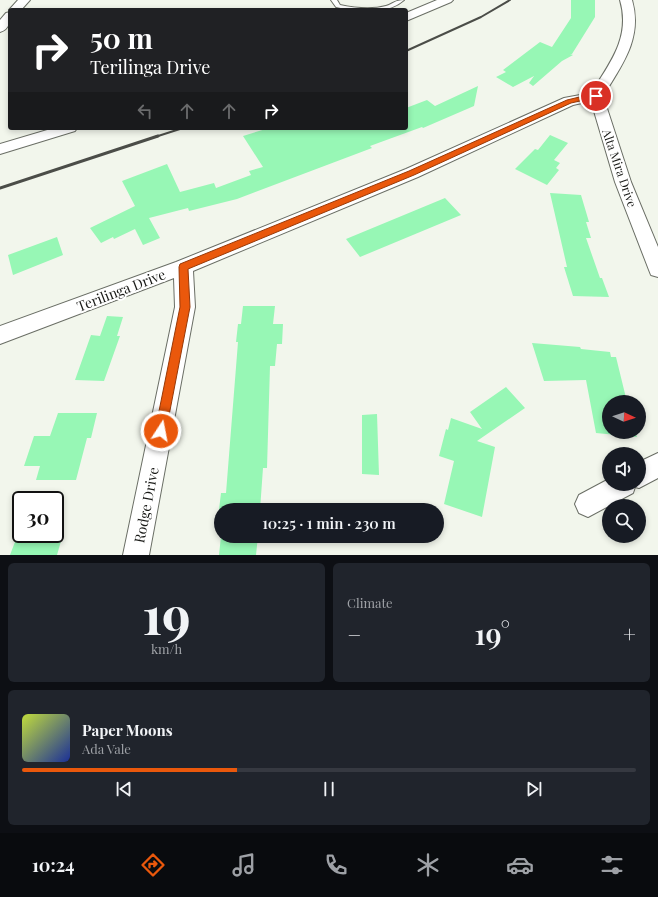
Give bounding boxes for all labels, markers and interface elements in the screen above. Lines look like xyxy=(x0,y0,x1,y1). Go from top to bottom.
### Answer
text: 50 m xyxy=(90,19,153,56)
icon: right xyxy=(24,24,76,76)
text: Terilinga Drive xyxy=(90,55,210,79)
pin xyxy=(579,79,613,113)
icon: arrive xyxy=(585,85,607,107)
icon: left xyxy=(134,100,156,122)
icon: ahead xyxy=(176,100,198,122)
icon: ahead xyxy=(218,100,240,122)
icon: right xyxy=(260,100,282,122)
street label: Alta Mira Drive xyxy=(599,126,641,209)
street label: Terilinga Drive xyxy=(74,264,168,316)
north arrow xyxy=(602,395,646,439)
map controls xyxy=(602,395,646,543)
position arrow xyxy=(140,410,182,452)
button: sound xyxy=(602,447,646,491)
street label: Rodge Drive xyxy=(129,465,163,545)
speed limit sign: 30 xyxy=(12,491,64,543)
button: search xyxy=(602,499,646,543)
text: 10:25 · 1 min · 230 m xyxy=(262,513,396,533)
text: 19 xyxy=(142,579,191,648)
text: Climate xyxy=(347,594,393,611)
text: 19° xyxy=(474,613,510,653)
text: − xyxy=(347,619,361,649)
text: + xyxy=(623,619,636,649)
text: km/h xyxy=(151,640,182,657)
text: Paper Moons xyxy=(82,720,173,740)
text: Ada Vale xyxy=(82,740,131,757)
icon: previous xyxy=(113,778,135,800)
icon: pause xyxy=(318,778,340,800)
icon: next xyxy=(523,778,545,800)
icon: directions xyxy=(139,851,167,879)
icon: music xyxy=(230,851,258,879)
icon: phone xyxy=(322,851,350,879)
icon: climate xyxy=(414,851,442,879)
icon: car xyxy=(506,851,534,879)
icon: filters xyxy=(598,851,626,879)
text: 10:24 xyxy=(32,853,75,877)

